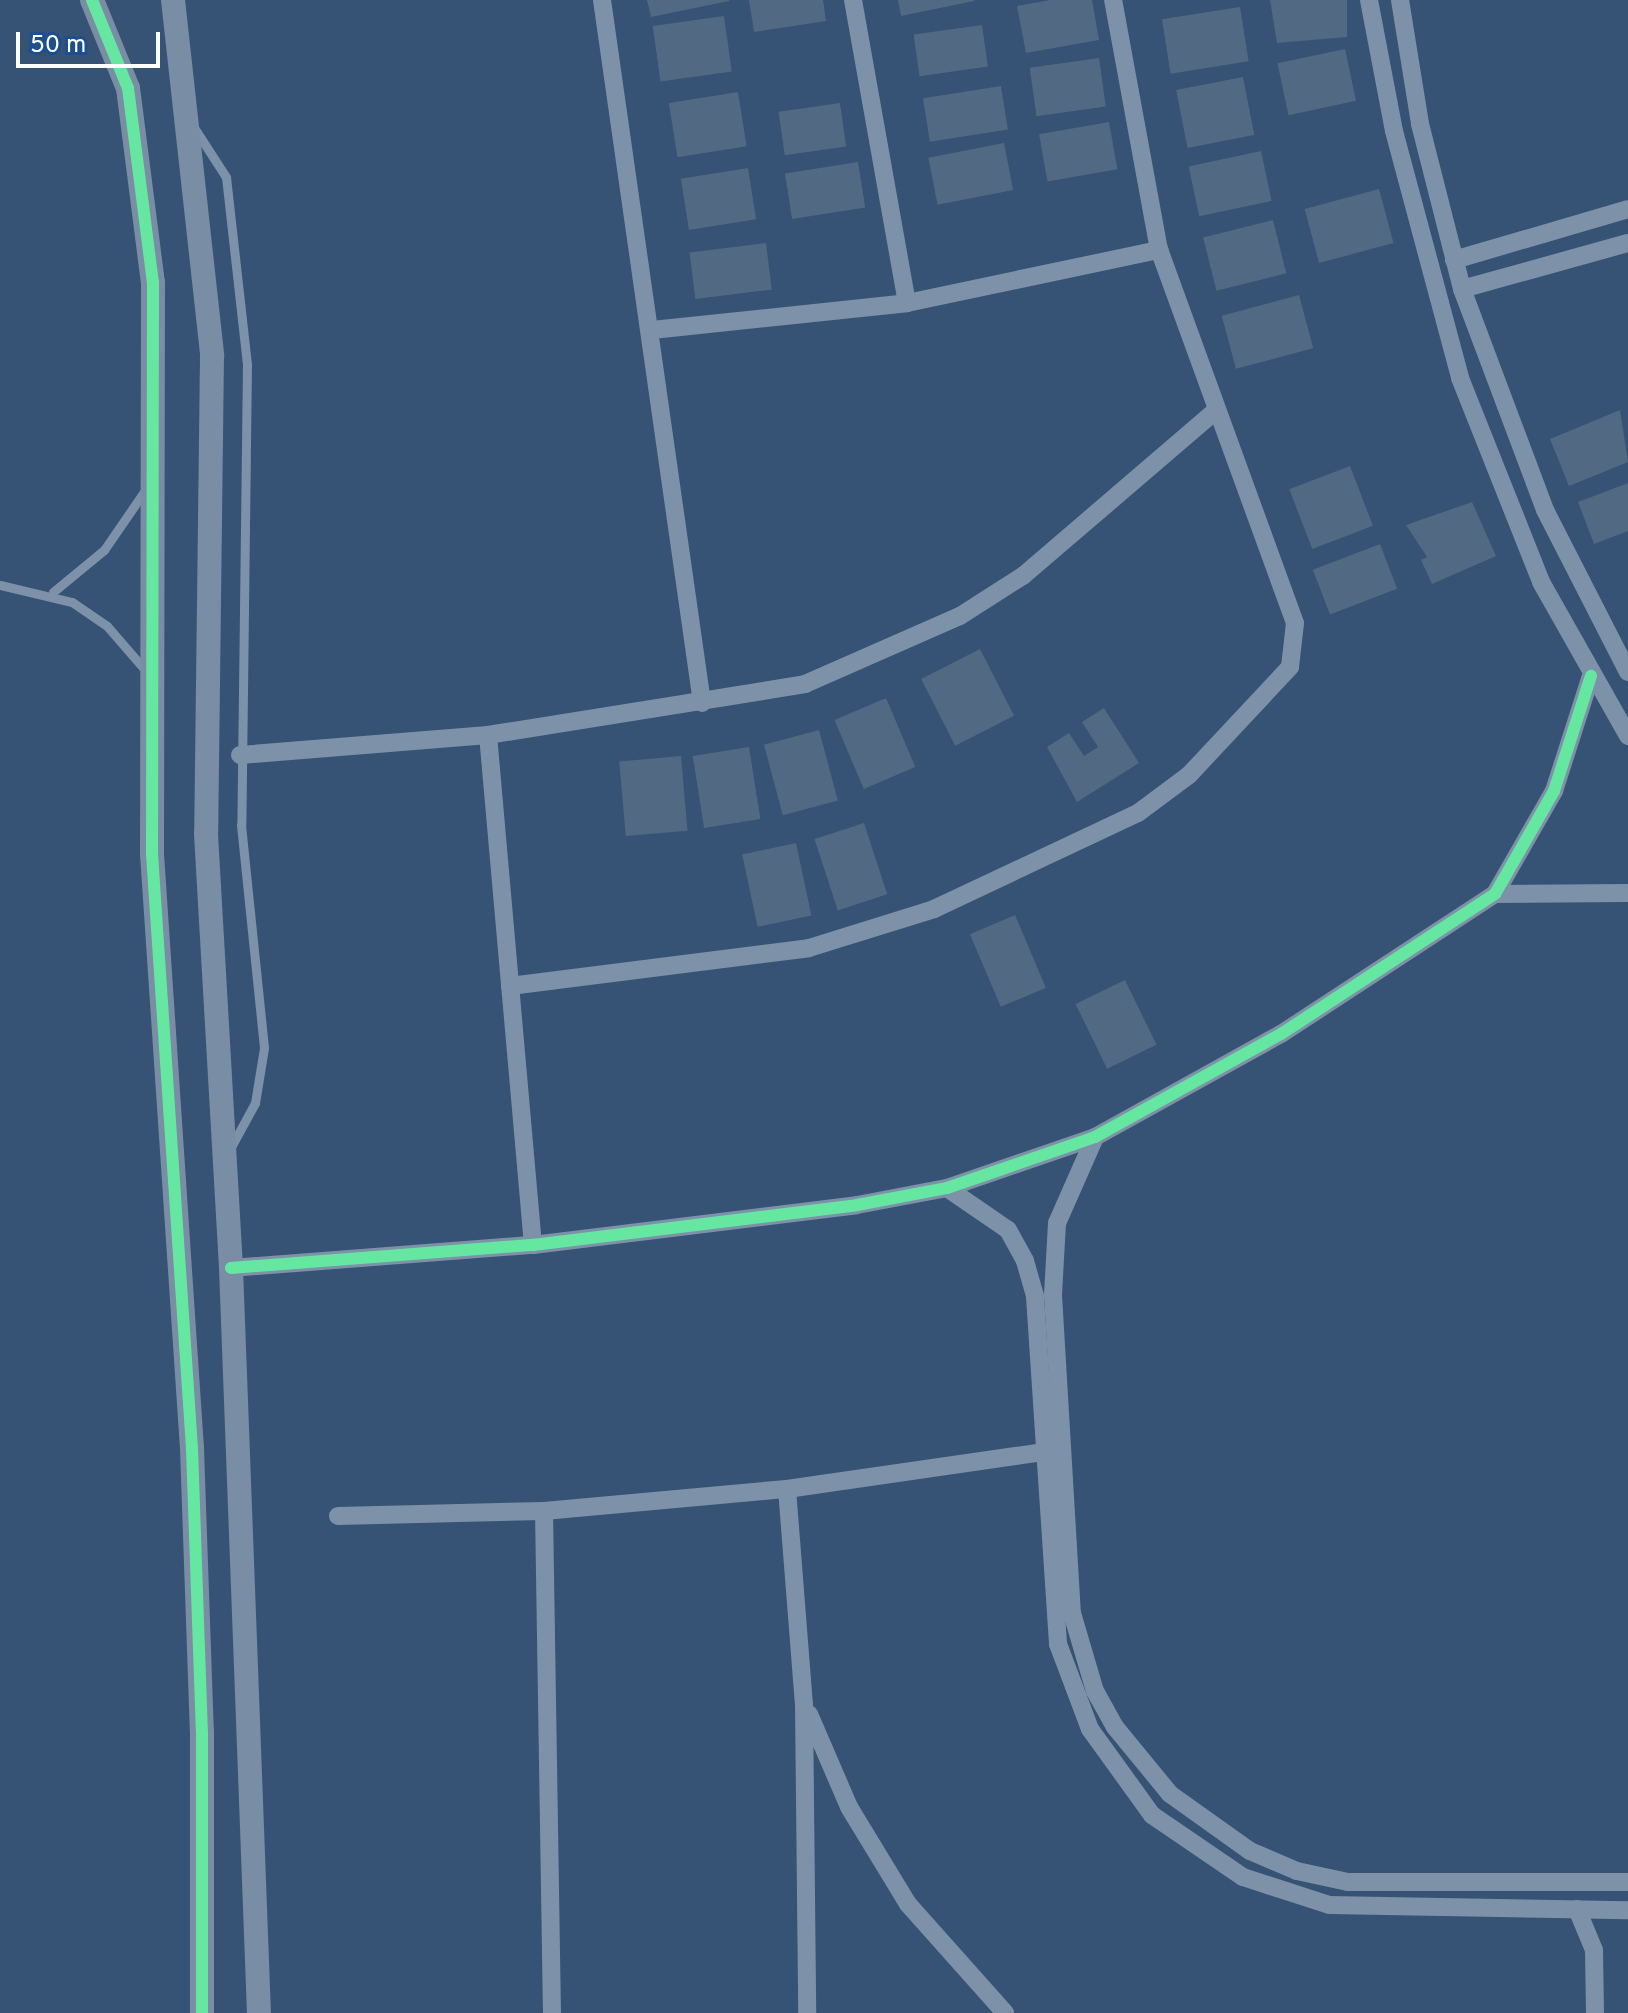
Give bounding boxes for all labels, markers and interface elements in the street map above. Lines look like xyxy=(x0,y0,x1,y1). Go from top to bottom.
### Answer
scale bar xyxy=(20,16,164,66)
text: 50 m xyxy=(30,31,86,61)

